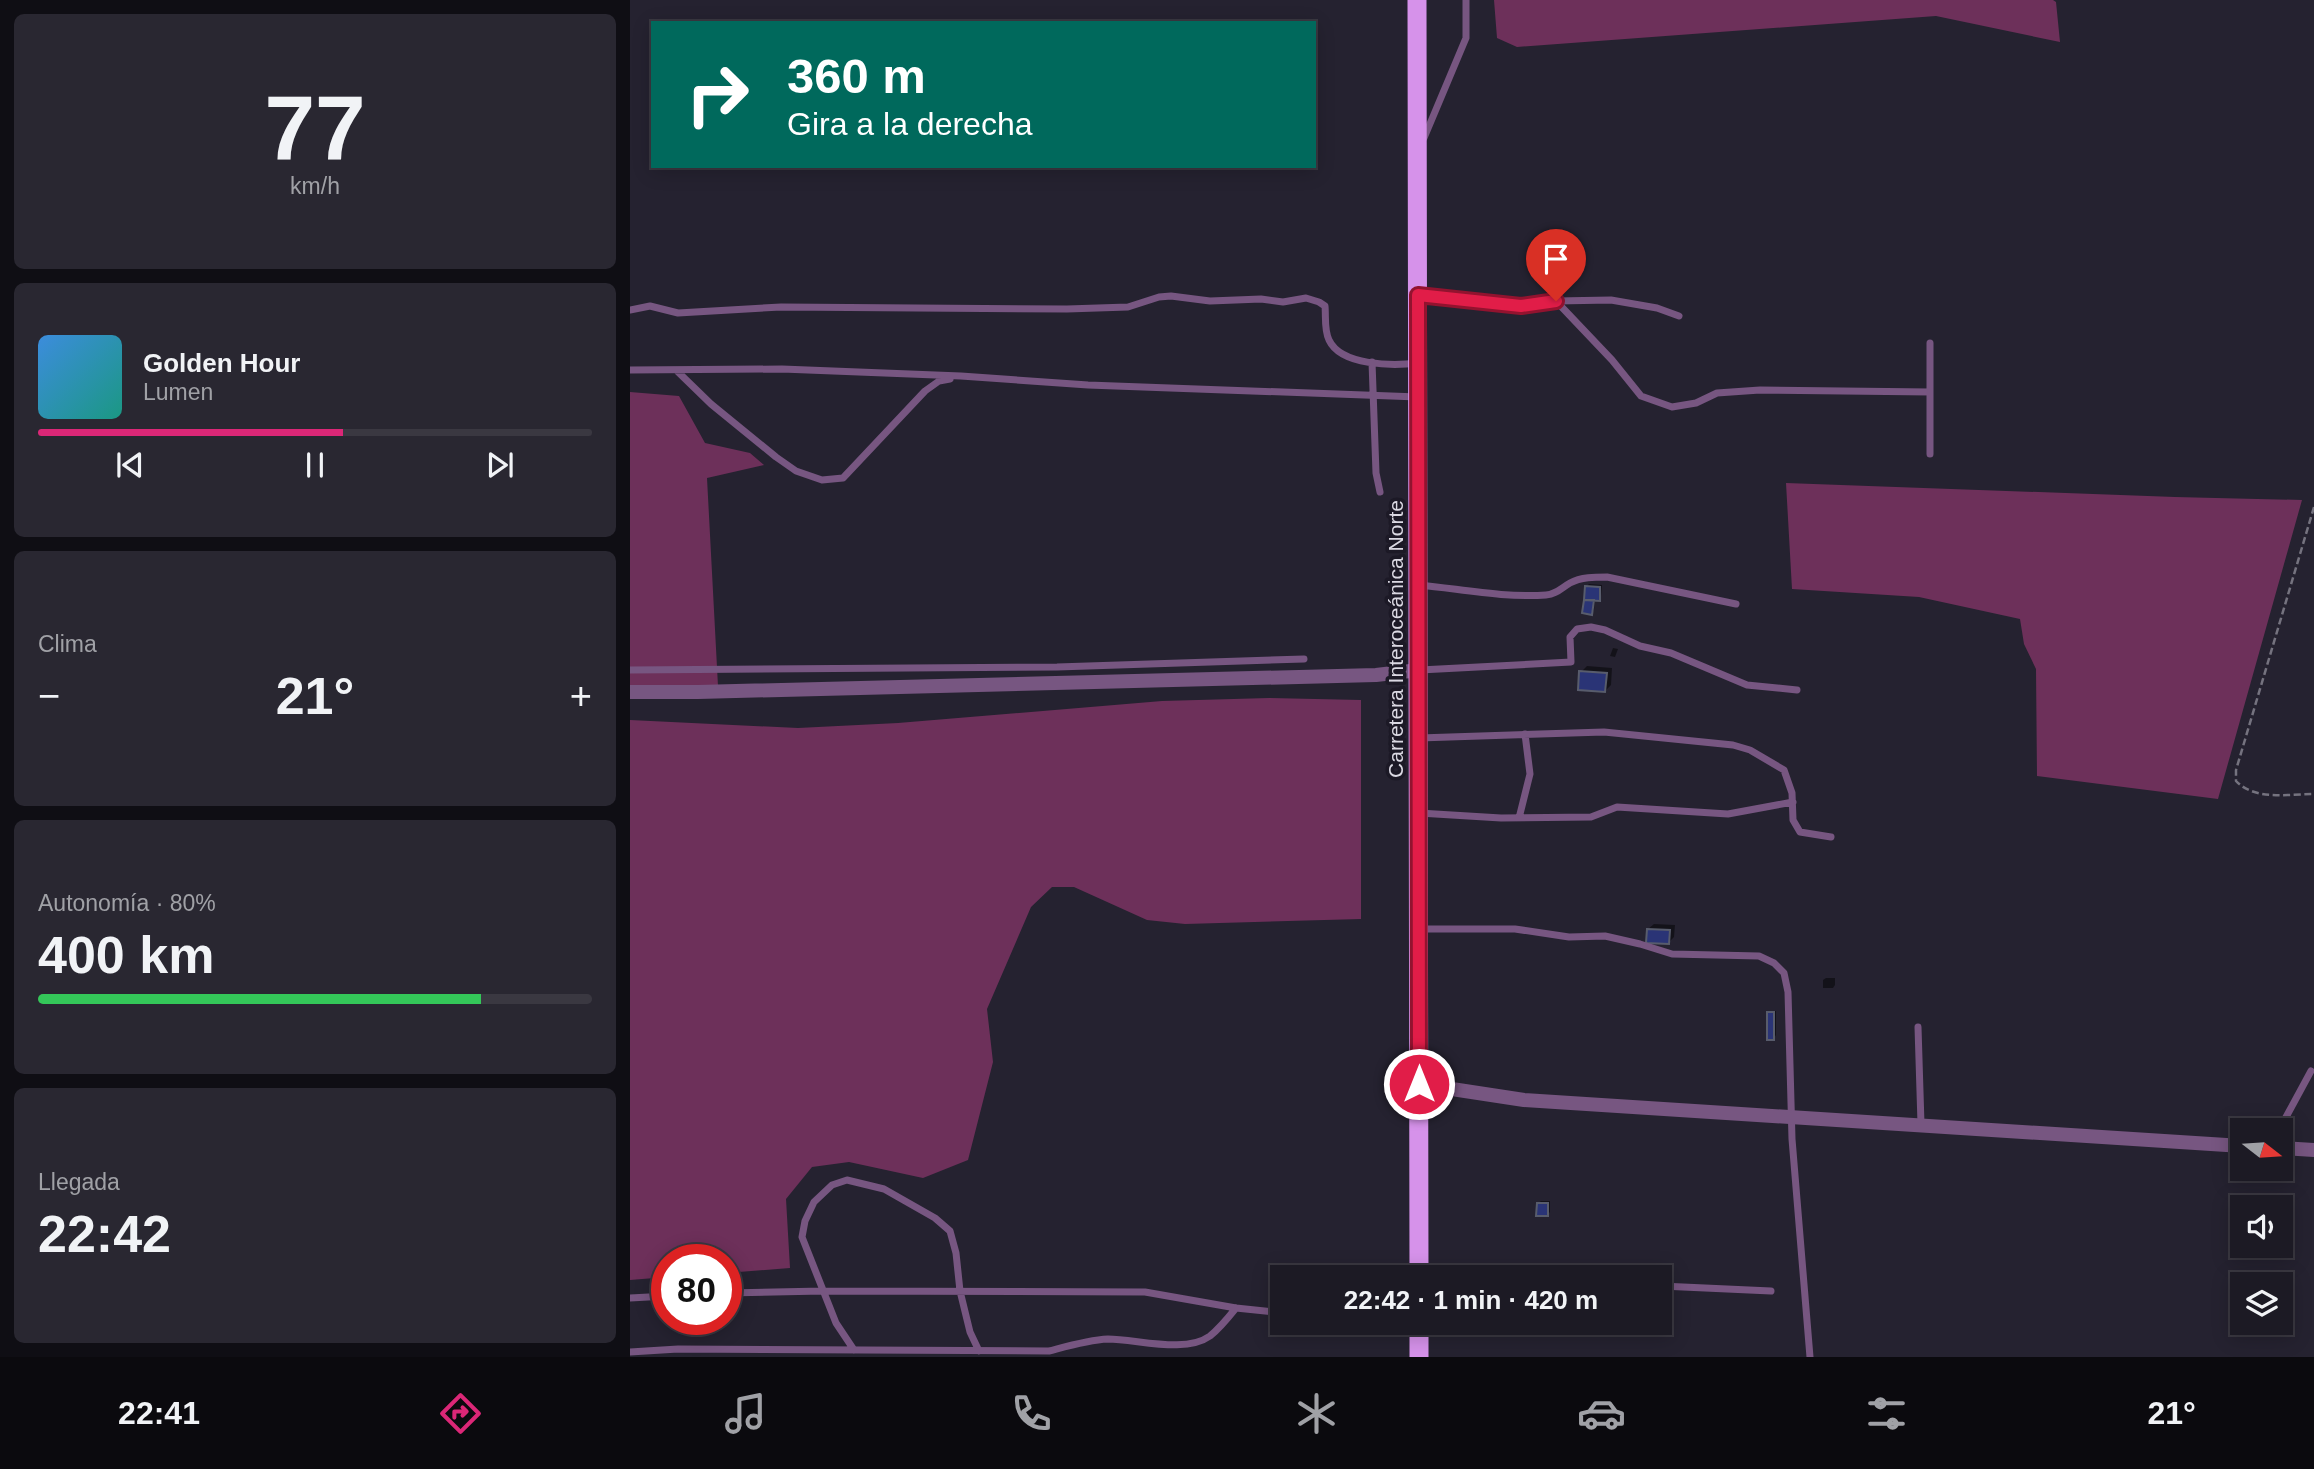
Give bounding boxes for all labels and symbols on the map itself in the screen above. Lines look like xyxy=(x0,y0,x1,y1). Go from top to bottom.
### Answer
pin xyxy=(1526,229,1586,301)
street label: Carretera Interoceánica Norte xyxy=(1384,500,1407,778)
position arrow xyxy=(1382,1047,1456,1121)
north arrow xyxy=(2230,1118,2292,1181)
speed limit sign: 80 xyxy=(651,1244,742,1335)

